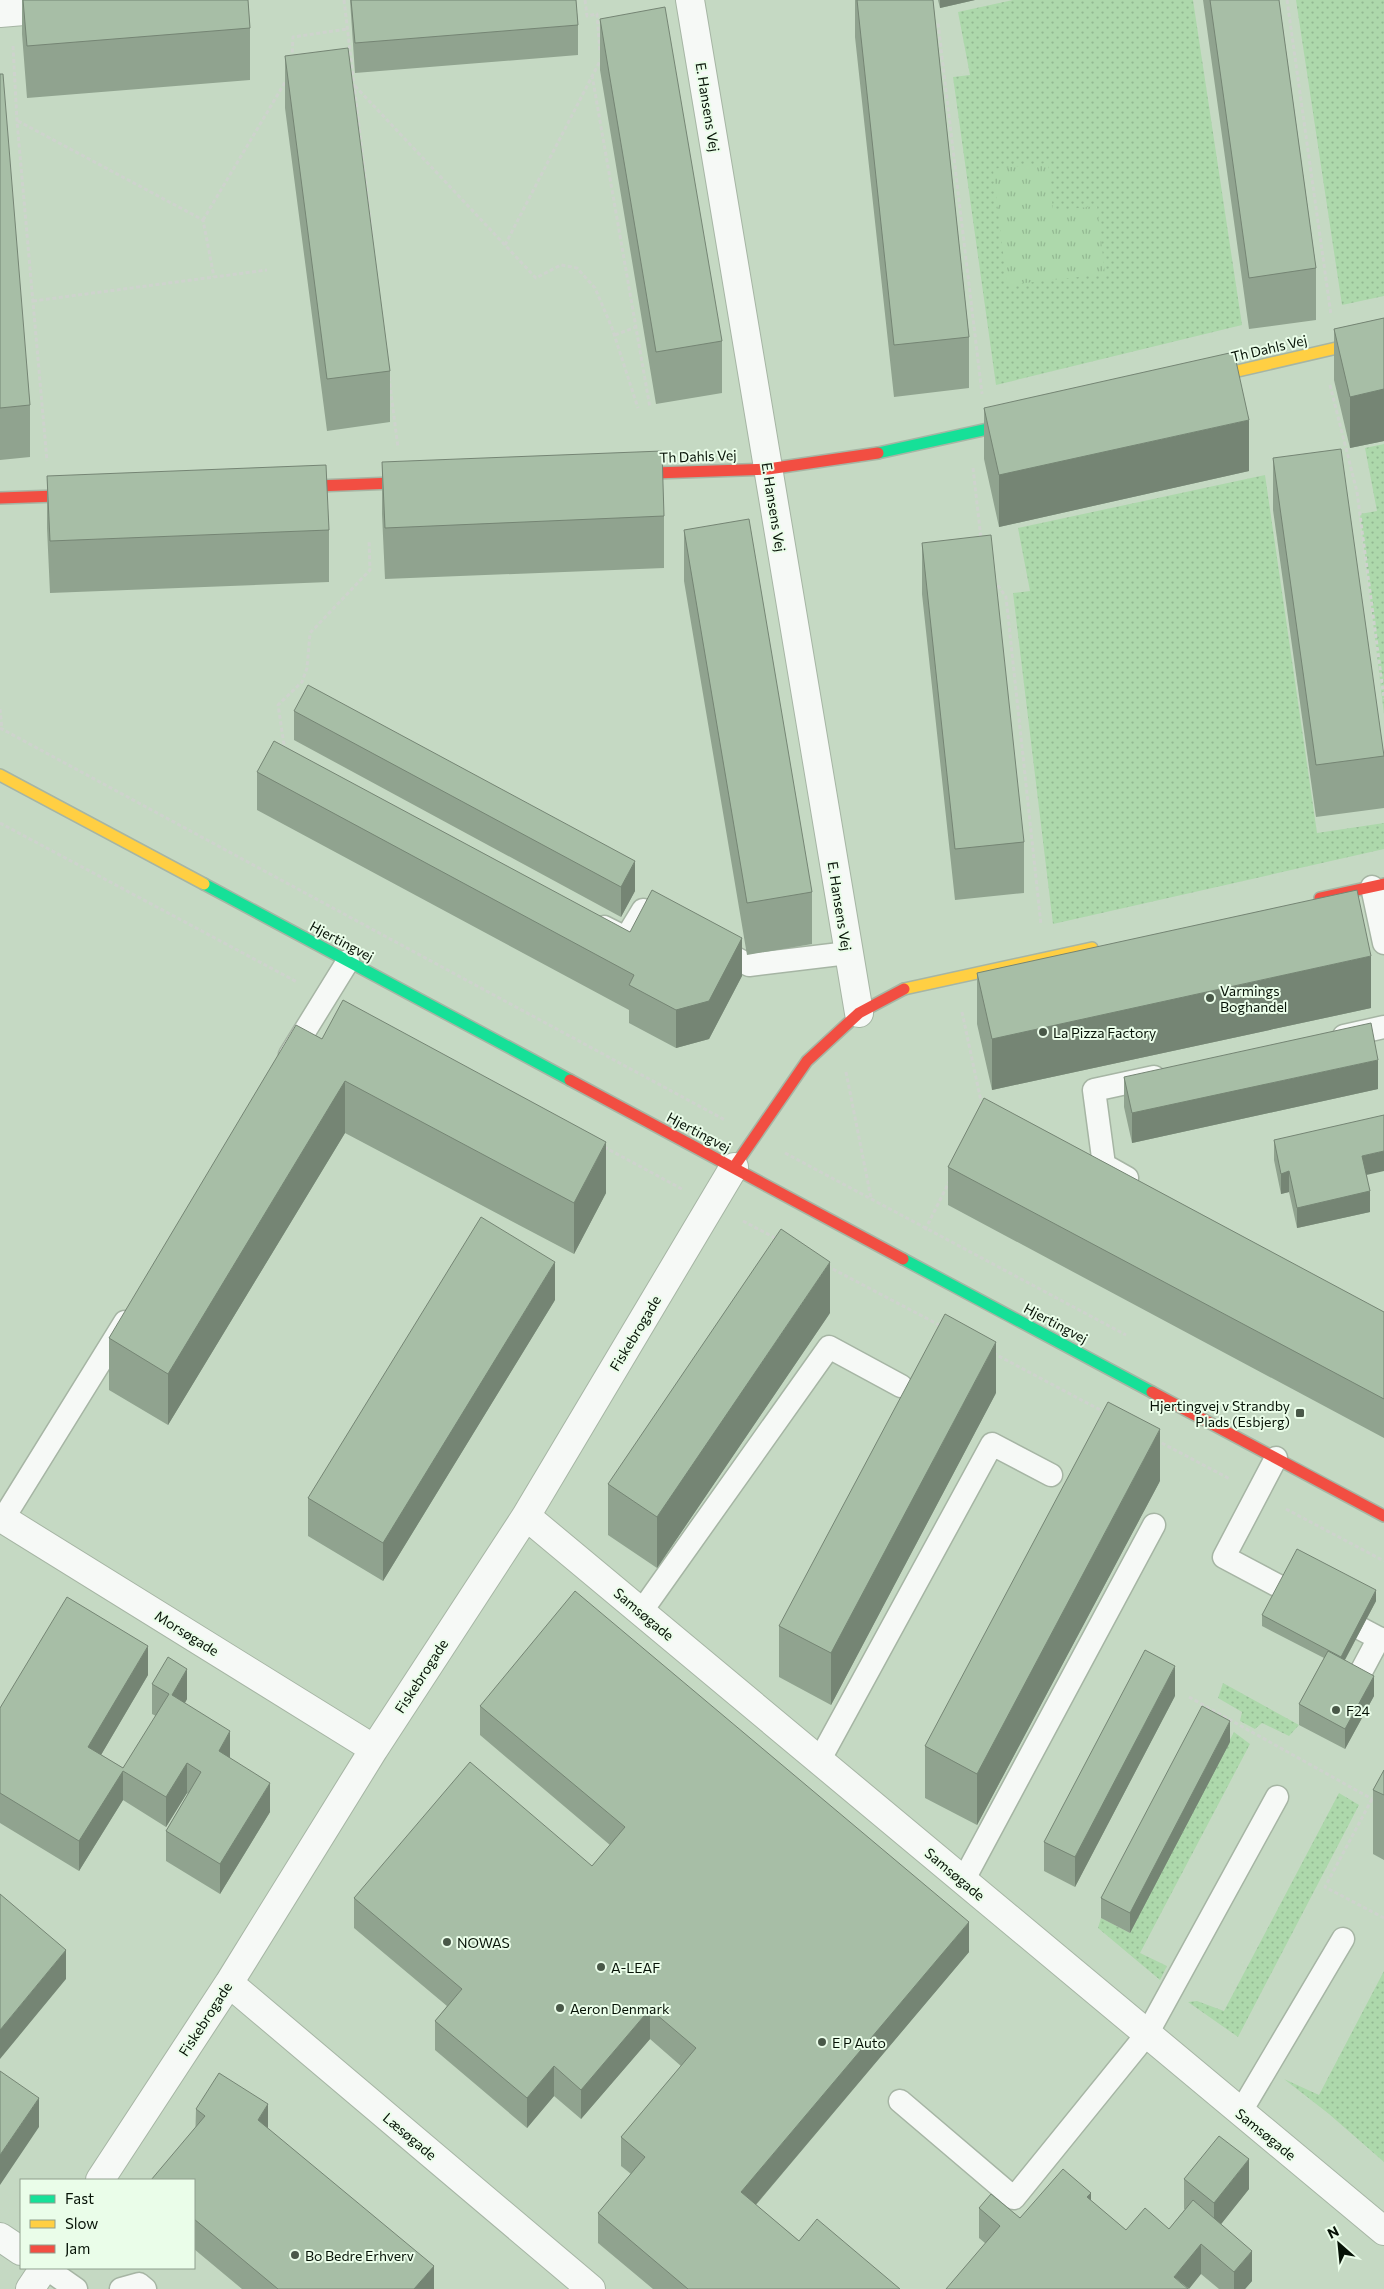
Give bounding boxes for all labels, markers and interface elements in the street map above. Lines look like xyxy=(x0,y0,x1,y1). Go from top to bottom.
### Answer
street label: E. Hansens Vej xyxy=(693,61,723,153)
street label: Th Dahls Vej xyxy=(1229,331,1309,365)
street label: Th Dahls Vej xyxy=(659,446,737,466)
street label: E. Hansens Vej xyxy=(759,461,789,553)
street label: E. Hansens Vej xyxy=(825,860,855,952)
street label: Hjertingvej xyxy=(307,917,377,965)
place label: Varmings Boghandel xyxy=(1220,982,1287,1015)
marker: Varmings Boghandel xyxy=(1204,992,1216,1004)
place label: La Pizza Factory xyxy=(1053,1024,1156,1041)
marker: La Pizza Factory xyxy=(1037,1026,1049,1038)
street label: Hjertingvej xyxy=(664,1108,734,1156)
street label: Fiskebrogade xyxy=(606,1292,664,1374)
street label: Hjertingvej xyxy=(1021,1299,1091,1347)
place label: Hjertingvej v Strandby Plads (Esbjerg) xyxy=(1150,1397,1290,1430)
marker: Hjertingvej v Strandby Plads (Esbjerg) xyxy=(1294,1407,1306,1419)
street label: Samsøgade xyxy=(611,1584,677,1644)
street label: Morsøgade xyxy=(152,1607,222,1659)
street label: Fiskebrogade xyxy=(391,1636,451,1716)
place label: F24 xyxy=(1346,1702,1371,1719)
marker: F24 xyxy=(1330,1704,1342,1716)
street label: Samsøgade xyxy=(922,1844,988,1904)
place label: NOWAS xyxy=(457,1934,510,1951)
marker: NOWAS xyxy=(441,1936,453,1948)
place label: A-LEAF xyxy=(611,1959,660,1976)
marker: A-LEAF xyxy=(595,1961,607,1973)
street label: Fiskebrogade xyxy=(175,1979,235,2059)
place label: Aeron Denmark xyxy=(570,2000,670,2017)
marker: Aeron Denmark xyxy=(554,2002,566,2014)
place label: E P Auto xyxy=(832,2034,886,2051)
marker: E P Auto xyxy=(816,2036,828,2048)
street label: Samsøgade xyxy=(1232,2104,1300,2164)
street label: Læsøgade xyxy=(380,2109,440,2163)
legend xyxy=(20,2179,195,2269)
text: Fast xyxy=(65,2189,94,2207)
text: Slow xyxy=(65,2214,98,2232)
north arrow xyxy=(1314,2219,1364,2269)
text: N xyxy=(1324,2222,1341,2242)
text: Jam xyxy=(65,2239,90,2257)
place label: Bo Bedre Erhverv xyxy=(305,2247,414,2264)
marker: Bo Bedre Erhverv xyxy=(289,2249,301,2261)

